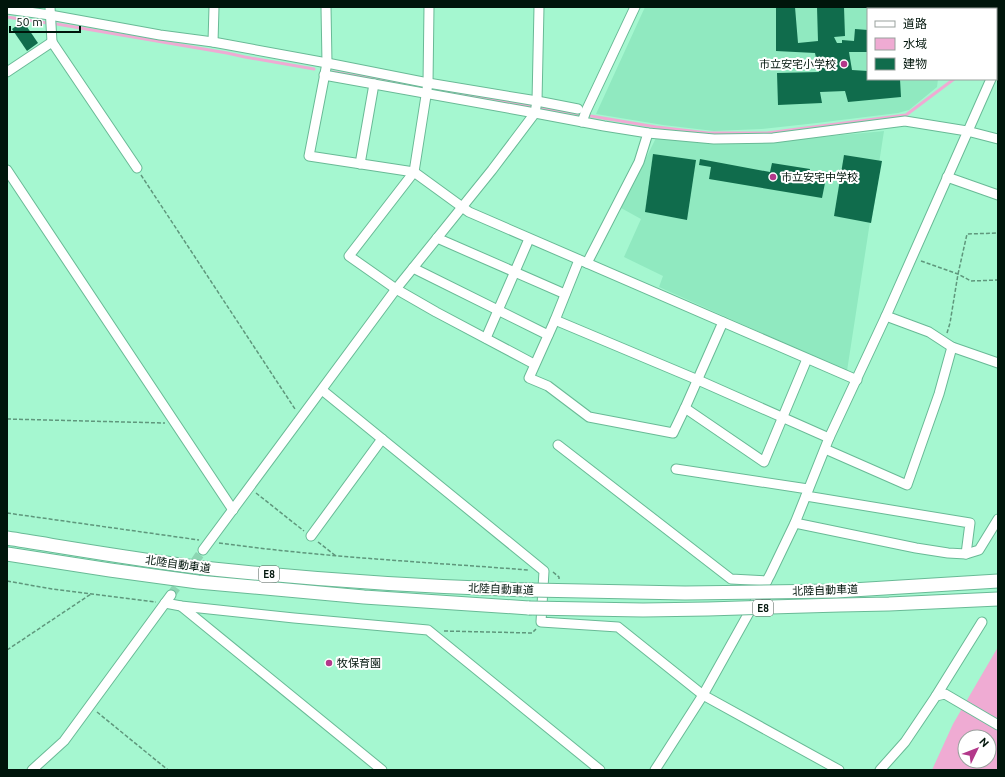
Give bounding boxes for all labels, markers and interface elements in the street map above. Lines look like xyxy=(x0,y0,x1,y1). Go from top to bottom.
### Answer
scale bar xyxy=(10,8,80,34)
legend xyxy=(867,8,997,80)
text: 50 m xyxy=(16,15,43,28)
text: 道路 xyxy=(903,17,927,30)
text: 水域 xyxy=(903,37,927,50)
text: 建物 xyxy=(903,57,927,70)
place label: 市立安宅小学校 xyxy=(759,58,836,70)
marker: 市立安宅小学校 xyxy=(839,59,849,69)
place label: 市立安宅中学校 xyxy=(781,171,858,183)
marker: 市立安宅中学校 xyxy=(768,172,778,182)
street label: 北陸自動車道 xyxy=(144,553,212,575)
road number: E8 xyxy=(259,566,279,582)
street label: 北陸自動車道 xyxy=(468,582,534,596)
street label: 北陸自動車道 xyxy=(792,583,858,597)
road number: E8 xyxy=(753,600,773,616)
place label: 牧保育園 xyxy=(337,657,381,669)
marker: 牧保育園 xyxy=(324,658,334,668)
north arrow xyxy=(957,729,997,769)
text: N xyxy=(977,735,992,749)

